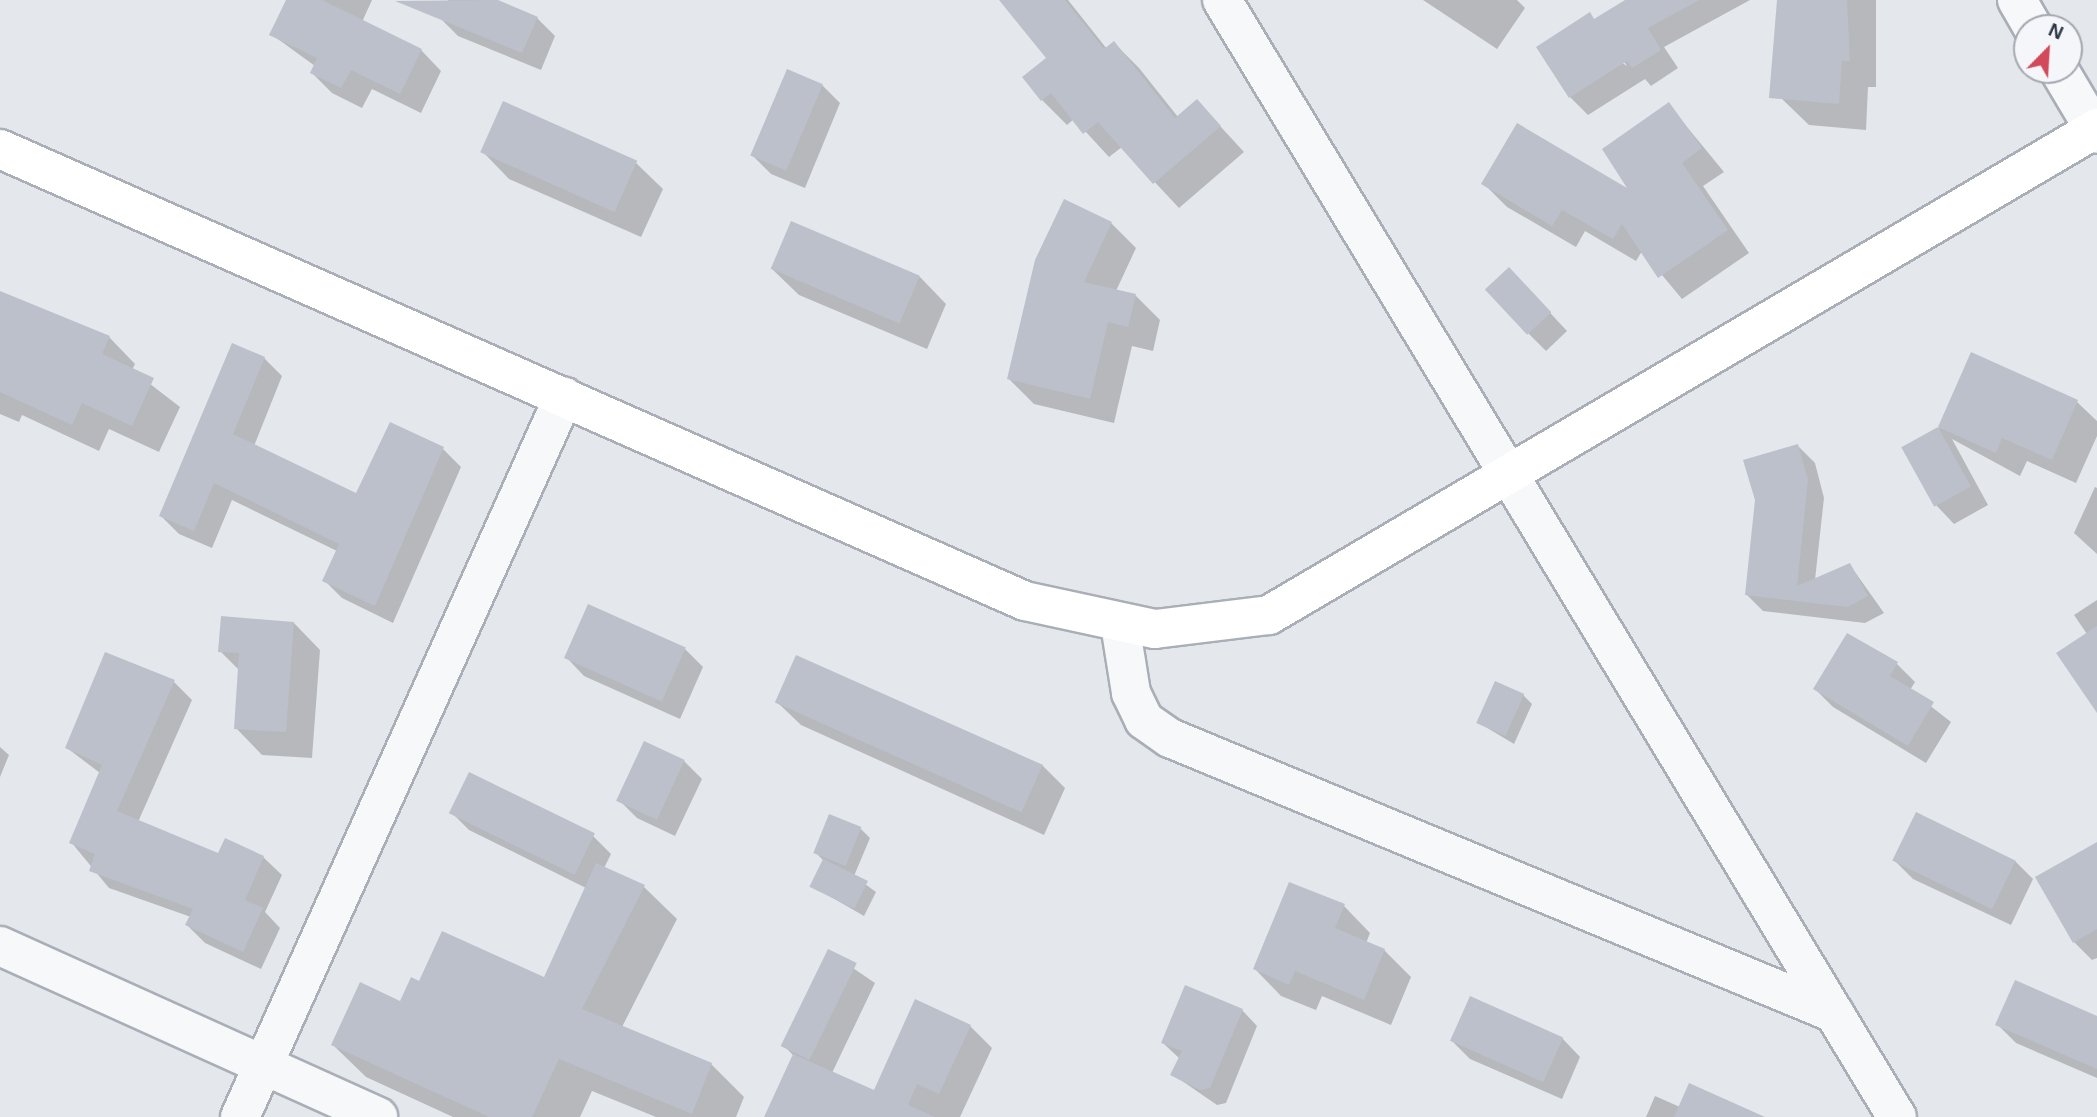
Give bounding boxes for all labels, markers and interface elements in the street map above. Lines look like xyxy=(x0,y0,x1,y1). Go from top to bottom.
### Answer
north arrow xyxy=(2013,14,2083,84)
text: N xyxy=(2045,19,2066,44)

